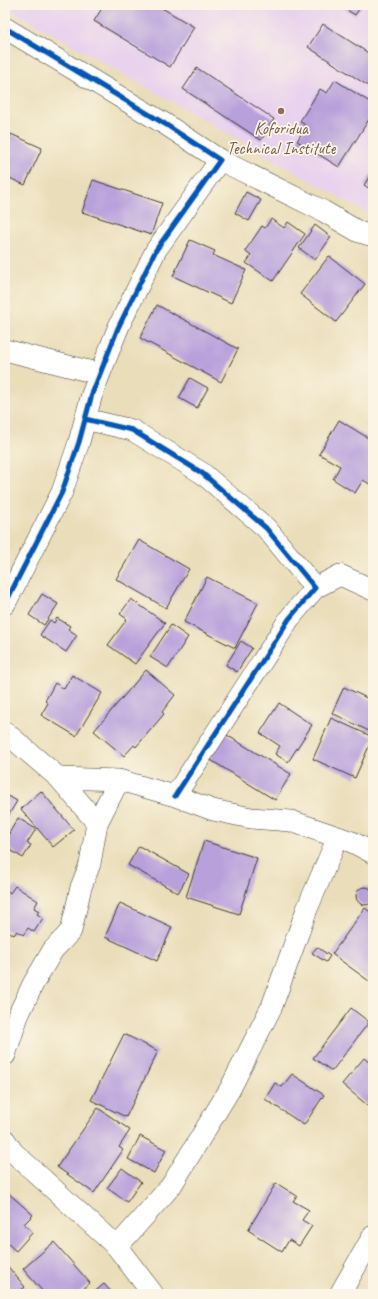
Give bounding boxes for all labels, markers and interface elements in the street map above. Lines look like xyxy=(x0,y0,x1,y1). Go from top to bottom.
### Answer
marker: Koforidua Technical Institute xyxy=(276,106,286,116)
place label: Koforidua Technical Institute xyxy=(227,118,337,159)

